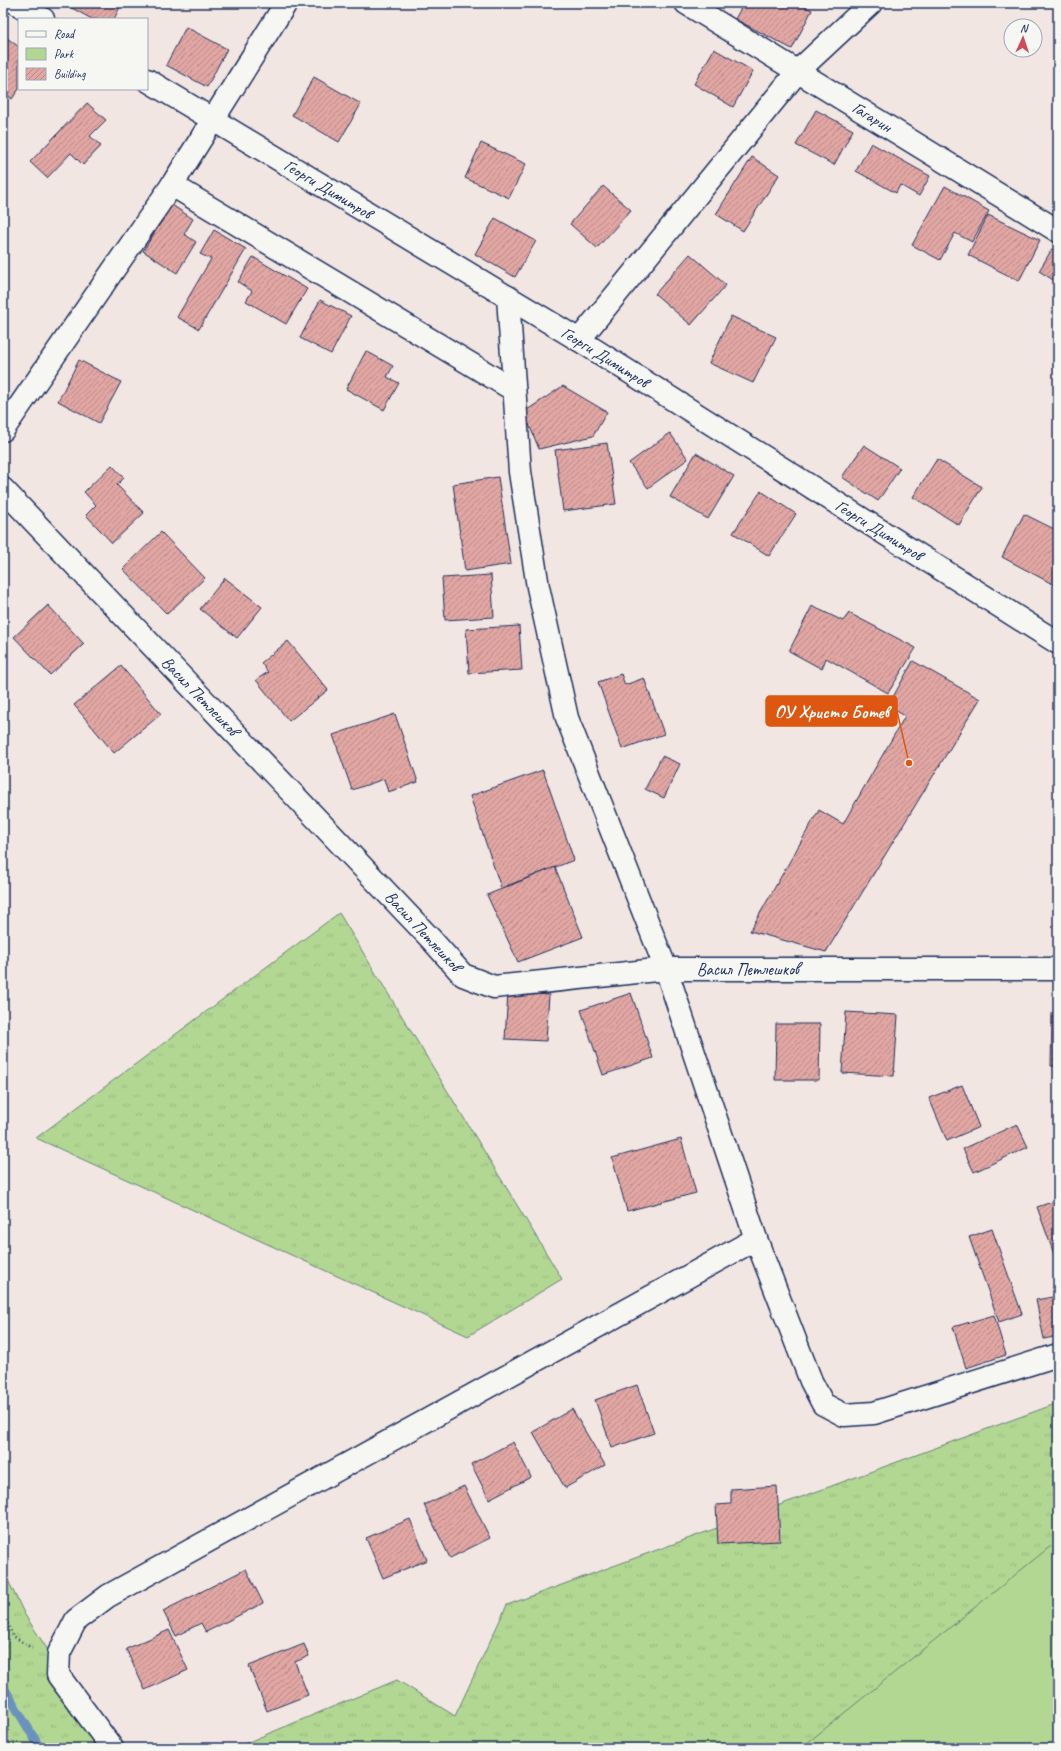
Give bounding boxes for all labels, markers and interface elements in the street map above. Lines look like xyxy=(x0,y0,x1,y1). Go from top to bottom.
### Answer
legend xyxy=(18,18,148,90)
north arrow xyxy=(1003,18,1043,58)
text: N xyxy=(1020,21,1029,35)
text: Road xyxy=(54,26,76,42)
text: Park xyxy=(54,46,75,62)
text: Building xyxy=(54,66,86,82)
street label: Гагарин xyxy=(848,97,897,138)
street label: Георги Димитров xyxy=(280,154,379,226)
street label: Георги Димитров xyxy=(557,322,656,394)
street label: Георги Димитров xyxy=(831,495,930,567)
street label: Васил Петлешков xyxy=(157,652,246,743)
callout: ОУ Христо Ботев xyxy=(766,696,897,726)
text: ОУ Христо Ботев xyxy=(775,701,892,723)
street label: Васил Петлешков xyxy=(380,886,468,978)
street label: Васил Петлешков xyxy=(697,959,803,980)

